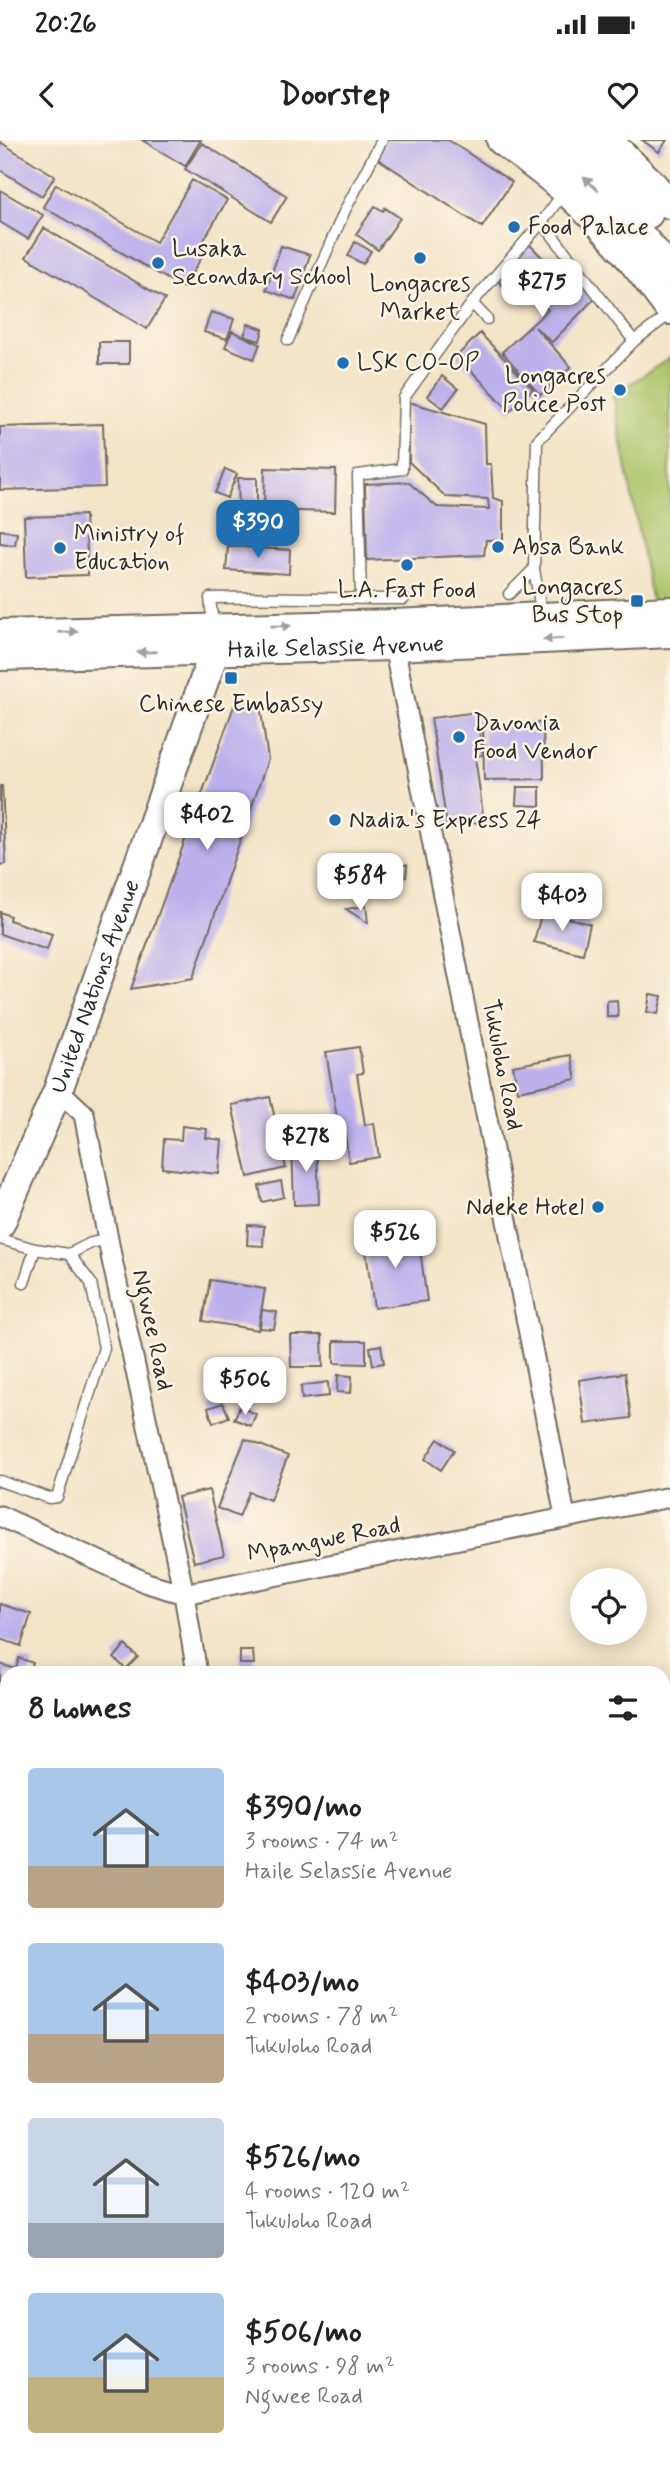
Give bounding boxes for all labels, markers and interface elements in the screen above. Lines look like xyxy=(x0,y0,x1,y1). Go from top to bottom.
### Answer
text: 20:26 xyxy=(35,8,97,42)
text: Doorstep xyxy=(279,74,391,116)
icon: back xyxy=(28,76,66,114)
icon: heart xyxy=(604,76,642,114)
one-way arrow xyxy=(582,175,599,192)
place label: Food Palace xyxy=(528,212,649,243)
marker: Food Palace xyxy=(506,219,522,235)
place label: Lusaka Secondary School xyxy=(172,234,352,293)
marker: Longacres Market xyxy=(412,250,428,266)
marker: Lusaka Secondary School xyxy=(150,255,166,271)
pin: $275 xyxy=(501,260,583,319)
text: $275 xyxy=(517,267,567,297)
place label: Longacres Market xyxy=(370,269,470,328)
place label: LSK CO-OP xyxy=(357,348,480,379)
marker: LSK CO-OP xyxy=(335,355,351,371)
place label: Longacres Police Post xyxy=(502,361,606,420)
marker: Longacres Police Post xyxy=(612,382,628,398)
pin: $390 xyxy=(217,500,299,560)
text: $390 xyxy=(232,508,284,538)
place label: Ministry of Education xyxy=(74,519,185,578)
place label: Absa Bank xyxy=(512,532,624,563)
marker: Absa Bank xyxy=(490,539,506,555)
marker: Ministry of Education xyxy=(52,540,68,556)
marker: L.A. Fast Food xyxy=(399,557,415,573)
place label: Longacres Bus Stop xyxy=(522,572,623,631)
place label: L.A. Fast Food xyxy=(338,575,476,606)
marker: Longacres Bus Stop xyxy=(629,593,645,609)
one-way arrow xyxy=(270,620,292,632)
one-way arrow xyxy=(57,627,79,638)
street label: Haile Selassie Avenue xyxy=(227,628,445,666)
one-way arrow xyxy=(542,633,564,644)
one-way arrow xyxy=(136,646,158,657)
marker: Chinese Embassy xyxy=(223,670,239,686)
place label: Chinese Embassy xyxy=(139,689,323,720)
place label: Davonia Food Vendor xyxy=(473,708,598,767)
marker: Davonia Food Vendor xyxy=(451,729,467,745)
pin: $402 xyxy=(166,792,248,852)
text: $402 xyxy=(180,800,234,830)
place label: Nadia's Express 24 xyxy=(349,805,541,836)
marker: Nadia's Express 24 xyxy=(327,812,343,828)
pin: $584 xyxy=(319,854,401,913)
text: $584 xyxy=(333,861,387,891)
pin: $403 xyxy=(521,874,603,933)
street label: United Nations Avenue xyxy=(43,875,147,1098)
text: $403 xyxy=(537,881,587,911)
street label: Tukuloho Road xyxy=(474,997,530,1133)
pin: $278 xyxy=(265,1114,347,1174)
text: $278 xyxy=(282,1122,330,1152)
place label: Ndeke Hotel xyxy=(466,1192,584,1223)
marker: Ndeke Hotel xyxy=(590,1199,606,1215)
pin: $526 xyxy=(354,1210,436,1270)
text: $526 xyxy=(370,1218,420,1248)
street label: Ngwee Road xyxy=(121,1267,180,1394)
pin: $506 xyxy=(204,1358,286,1417)
text: $506 xyxy=(219,1365,271,1395)
street label: Mpangwe Road xyxy=(245,1510,403,1570)
map controls xyxy=(570,1568,647,1645)
button: locate xyxy=(570,1568,647,1645)
text: 8 homes xyxy=(28,1689,131,1728)
icon: filters xyxy=(604,1689,642,1727)
text: $390/mo xyxy=(245,1788,362,1827)
icon: home xyxy=(84,1796,168,1880)
text: 3 rooms · 74 m² xyxy=(245,1827,399,1857)
text: Haile Selassie Avenue xyxy=(245,1857,452,1887)
text: $403/mo xyxy=(245,1963,359,2002)
icon: home xyxy=(84,1971,168,2055)
text: 2 rooms · 78 m² xyxy=(245,2002,398,2032)
text: Tukuloho Road xyxy=(245,2032,372,2062)
text: $526/mo xyxy=(245,2138,360,2177)
icon: home xyxy=(84,2146,168,2230)
text: 4 rooms · 120 m² xyxy=(245,2177,410,2207)
text: Tukuloho Road xyxy=(245,2207,372,2237)
text: $506/mo xyxy=(245,2313,362,2352)
icon: home xyxy=(84,2321,168,2405)
text: 3 rooms · 98 m² xyxy=(245,2352,395,2382)
text: Ngwee Road xyxy=(245,2382,363,2412)

